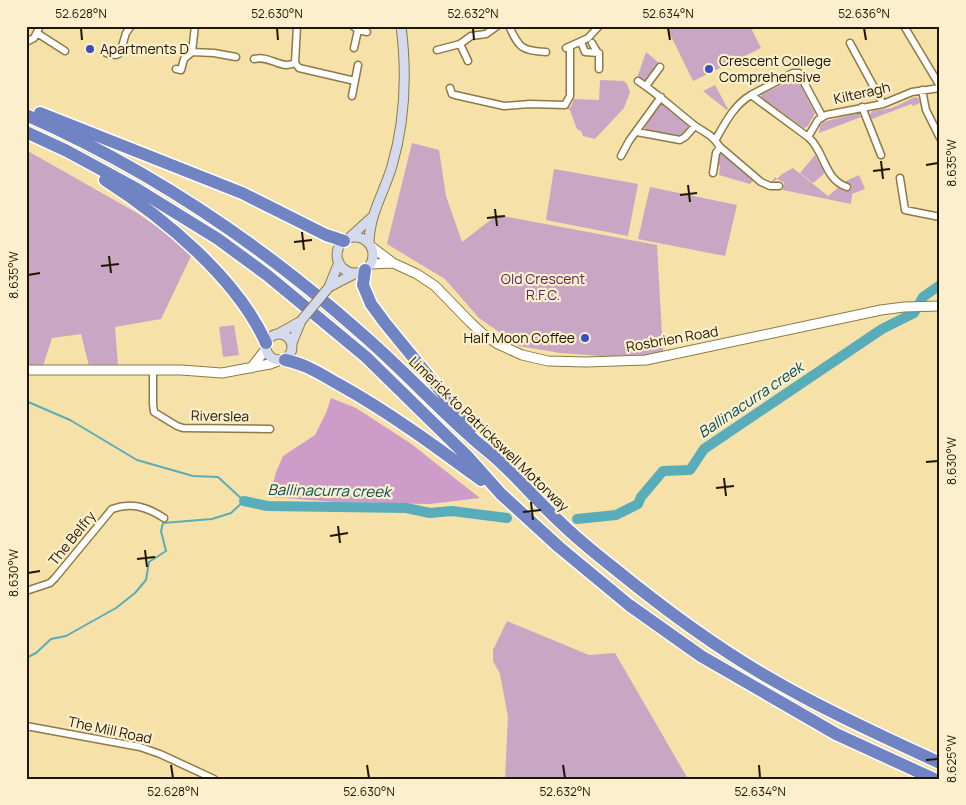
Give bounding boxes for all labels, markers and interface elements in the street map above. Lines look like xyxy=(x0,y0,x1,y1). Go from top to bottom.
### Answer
text: 52.628°N xyxy=(55,5,107,22)
text: 52.630°N xyxy=(251,5,303,22)
text: 52.632°N xyxy=(447,5,499,22)
text: 52.634°N xyxy=(642,5,694,22)
text: 52.636°N xyxy=(838,5,890,22)
place label: Apartments D xyxy=(100,39,189,58)
marker: Apartments D xyxy=(84,43,96,55)
place label: Crescent College Comprehensive xyxy=(719,51,831,86)
marker: Crescent College Comprehensive xyxy=(703,63,715,75)
street label: Kilteragh xyxy=(832,77,892,108)
text: 8.635°W xyxy=(943,138,960,187)
text: 8.635°W xyxy=(5,250,22,299)
park label: Old Crescent R.F.C. xyxy=(501,269,586,304)
street label: Rosbrien Road xyxy=(624,321,719,356)
place label: Half Moon Coffee xyxy=(464,328,575,347)
marker: Half Moon Coffee xyxy=(579,332,591,344)
street label: Limerick to Patrickswell Motorway xyxy=(405,352,574,516)
water label: Ballinacurra creek xyxy=(694,355,810,443)
street label: Riverslea xyxy=(191,405,249,426)
text: 8.630°W xyxy=(943,436,960,485)
water label: Ballinacurra creek xyxy=(267,479,393,502)
street label: The Belfry xyxy=(44,506,100,569)
text: 8.630°W xyxy=(5,548,22,597)
street label: The Mill Road xyxy=(66,711,154,748)
text: 8.625°W xyxy=(943,734,960,783)
text: 52.628°N xyxy=(147,783,199,800)
text: 52.630°N xyxy=(343,783,395,800)
text: 52.632°N xyxy=(539,783,591,800)
text: 52.634°N xyxy=(734,783,786,800)

